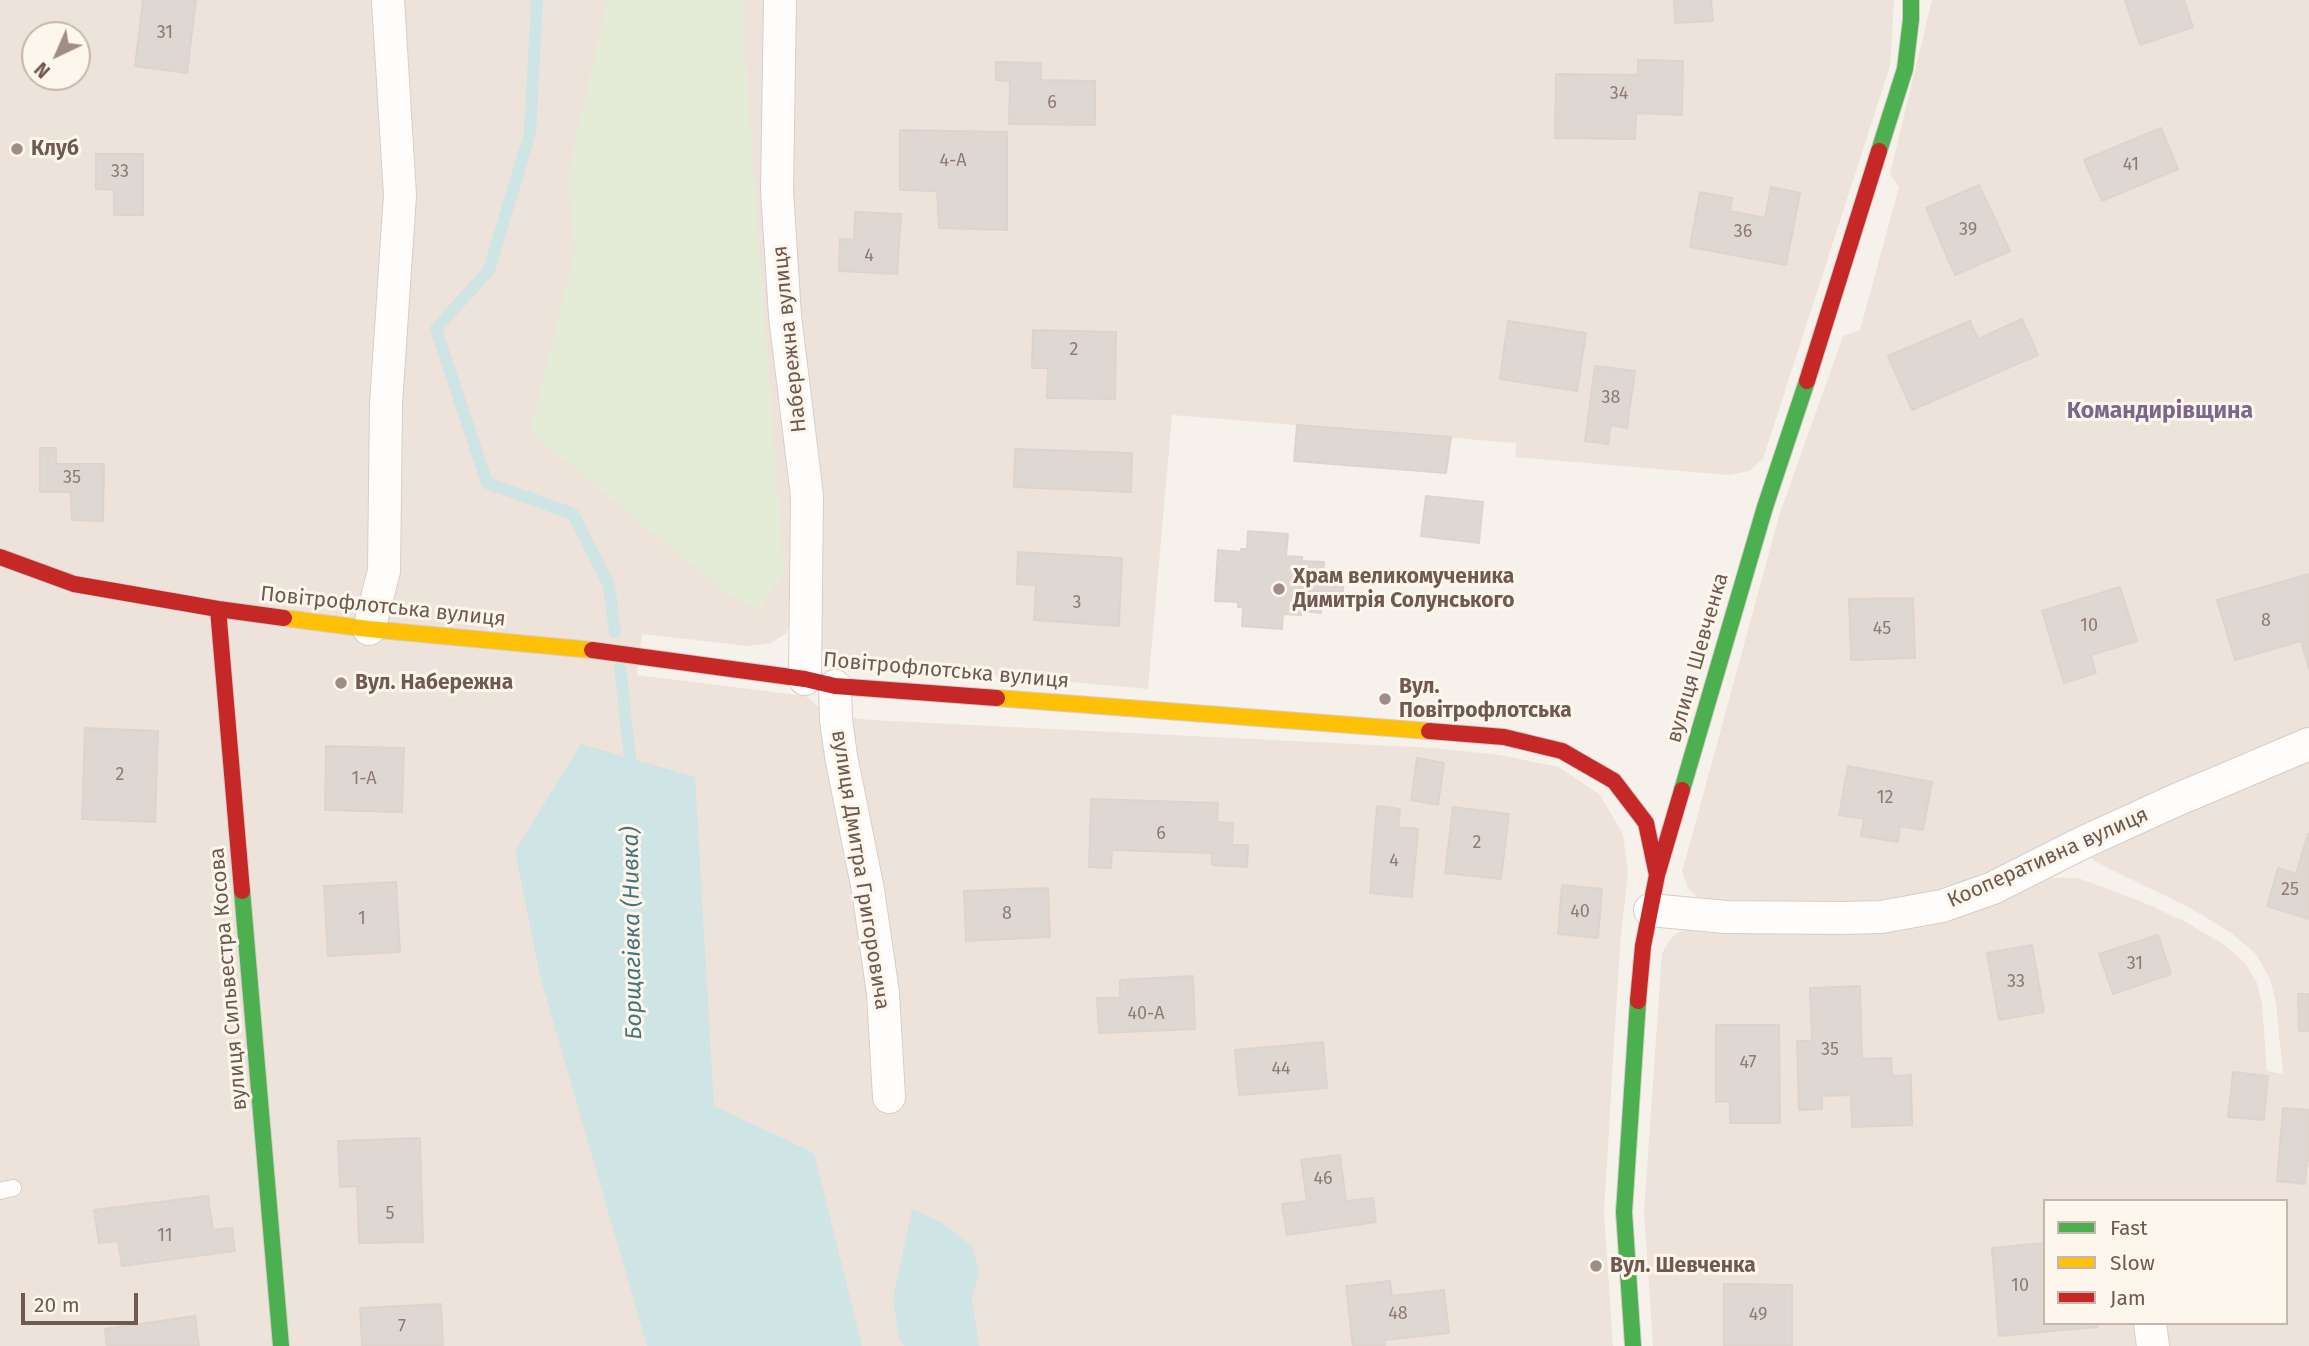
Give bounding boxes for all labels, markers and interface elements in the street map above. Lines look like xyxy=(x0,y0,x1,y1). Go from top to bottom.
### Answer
north arrow xyxy=(21,21,91,91)
house number: 31 xyxy=(157,22,173,44)
text: N xyxy=(30,57,55,83)
house number: 34 xyxy=(1610,83,1628,105)
house number: 6 xyxy=(1047,92,1057,114)
place label: Клуб xyxy=(31,136,79,162)
marker: Клуб xyxy=(9,141,25,157)
house number: 4-А xyxy=(940,150,966,172)
house number: 41 xyxy=(2123,154,2139,176)
house number: 33 xyxy=(111,161,129,183)
house number: 39 xyxy=(1959,219,1977,241)
house number: 36 xyxy=(1734,221,1752,243)
street label: Набережна вулиця xyxy=(768,244,812,434)
house number: 4 xyxy=(864,245,874,267)
house number: 2 xyxy=(1070,339,1078,361)
house number: 38 xyxy=(1602,387,1620,409)
district label: Командирівщина xyxy=(2067,398,2253,426)
house number: 35 xyxy=(63,467,81,489)
place label: Храм великомученика Димитрія Солунського xyxy=(1293,564,1514,614)
street label: вулиця Шевченка xyxy=(1662,570,1734,746)
marker: Храм великомученика Димитрія Солунського xyxy=(1271,581,1287,597)
street label: Повітрофлотська вулиця xyxy=(259,582,507,632)
house number: 3 xyxy=(1073,592,1081,614)
house number: 8 xyxy=(2261,610,2271,632)
house number: 10 xyxy=(2080,615,2098,637)
house number: 45 xyxy=(1873,618,1891,640)
street label: Повітрофлотська вулиця xyxy=(822,648,1070,694)
place label: Вул. Набережна xyxy=(355,670,513,696)
place label: Вул. Повітрофлотська xyxy=(1399,674,1572,724)
marker: Вул. Набережна xyxy=(333,675,349,691)
marker: Вул. Повітрофлотська xyxy=(1377,691,1393,707)
street label: вулиця Дмитра Григоровича xyxy=(825,728,895,1012)
house number: 2 xyxy=(116,764,124,786)
house number: 1-А xyxy=(351,768,377,790)
house number: 12 xyxy=(1877,787,1893,809)
street label: Кооперативна вулиця xyxy=(1944,802,2152,914)
house number: 6 xyxy=(1156,823,1166,845)
water label: Борщагівка (Нивка) xyxy=(617,826,649,1040)
house number: 2 xyxy=(1473,832,1481,854)
street label: вулиця Сильвестра Косова xyxy=(205,846,253,1112)
house number: 4 xyxy=(1389,850,1399,872)
house number: 25 xyxy=(2281,879,2299,901)
house number: 40 xyxy=(1570,901,1590,923)
house number: 8 xyxy=(1002,903,1012,925)
house number: 1 xyxy=(358,908,366,930)
house number: 31 xyxy=(2127,953,2143,975)
house number: 33 xyxy=(2007,971,2025,993)
house number: 40-А xyxy=(1127,1003,1165,1025)
house number: 35 xyxy=(1821,1039,1839,1061)
house number: 47 xyxy=(1739,1052,1757,1074)
house number: 44 xyxy=(1271,1058,1291,1080)
house number: 46 xyxy=(1313,1168,1333,1190)
legend xyxy=(2043,1199,2288,1325)
house number: 5 xyxy=(385,1203,395,1225)
text: Fast xyxy=(2110,1215,2148,1241)
house number: 11 xyxy=(157,1225,173,1247)
text: Slow xyxy=(2110,1250,2155,1276)
place label: Вул. Шевченка xyxy=(1610,1253,1756,1279)
marker: Вул. Шевченка xyxy=(1588,1258,1604,1274)
house number: 10 xyxy=(2011,1275,2029,1297)
scale bar xyxy=(24,1280,142,1324)
text: Jam xyxy=(2110,1285,2146,1311)
text: 20 m xyxy=(34,1292,80,1318)
house number: 48 xyxy=(1388,1303,1408,1325)
house number: 49 xyxy=(1749,1304,1767,1326)
house number: 7 xyxy=(398,1316,406,1338)

